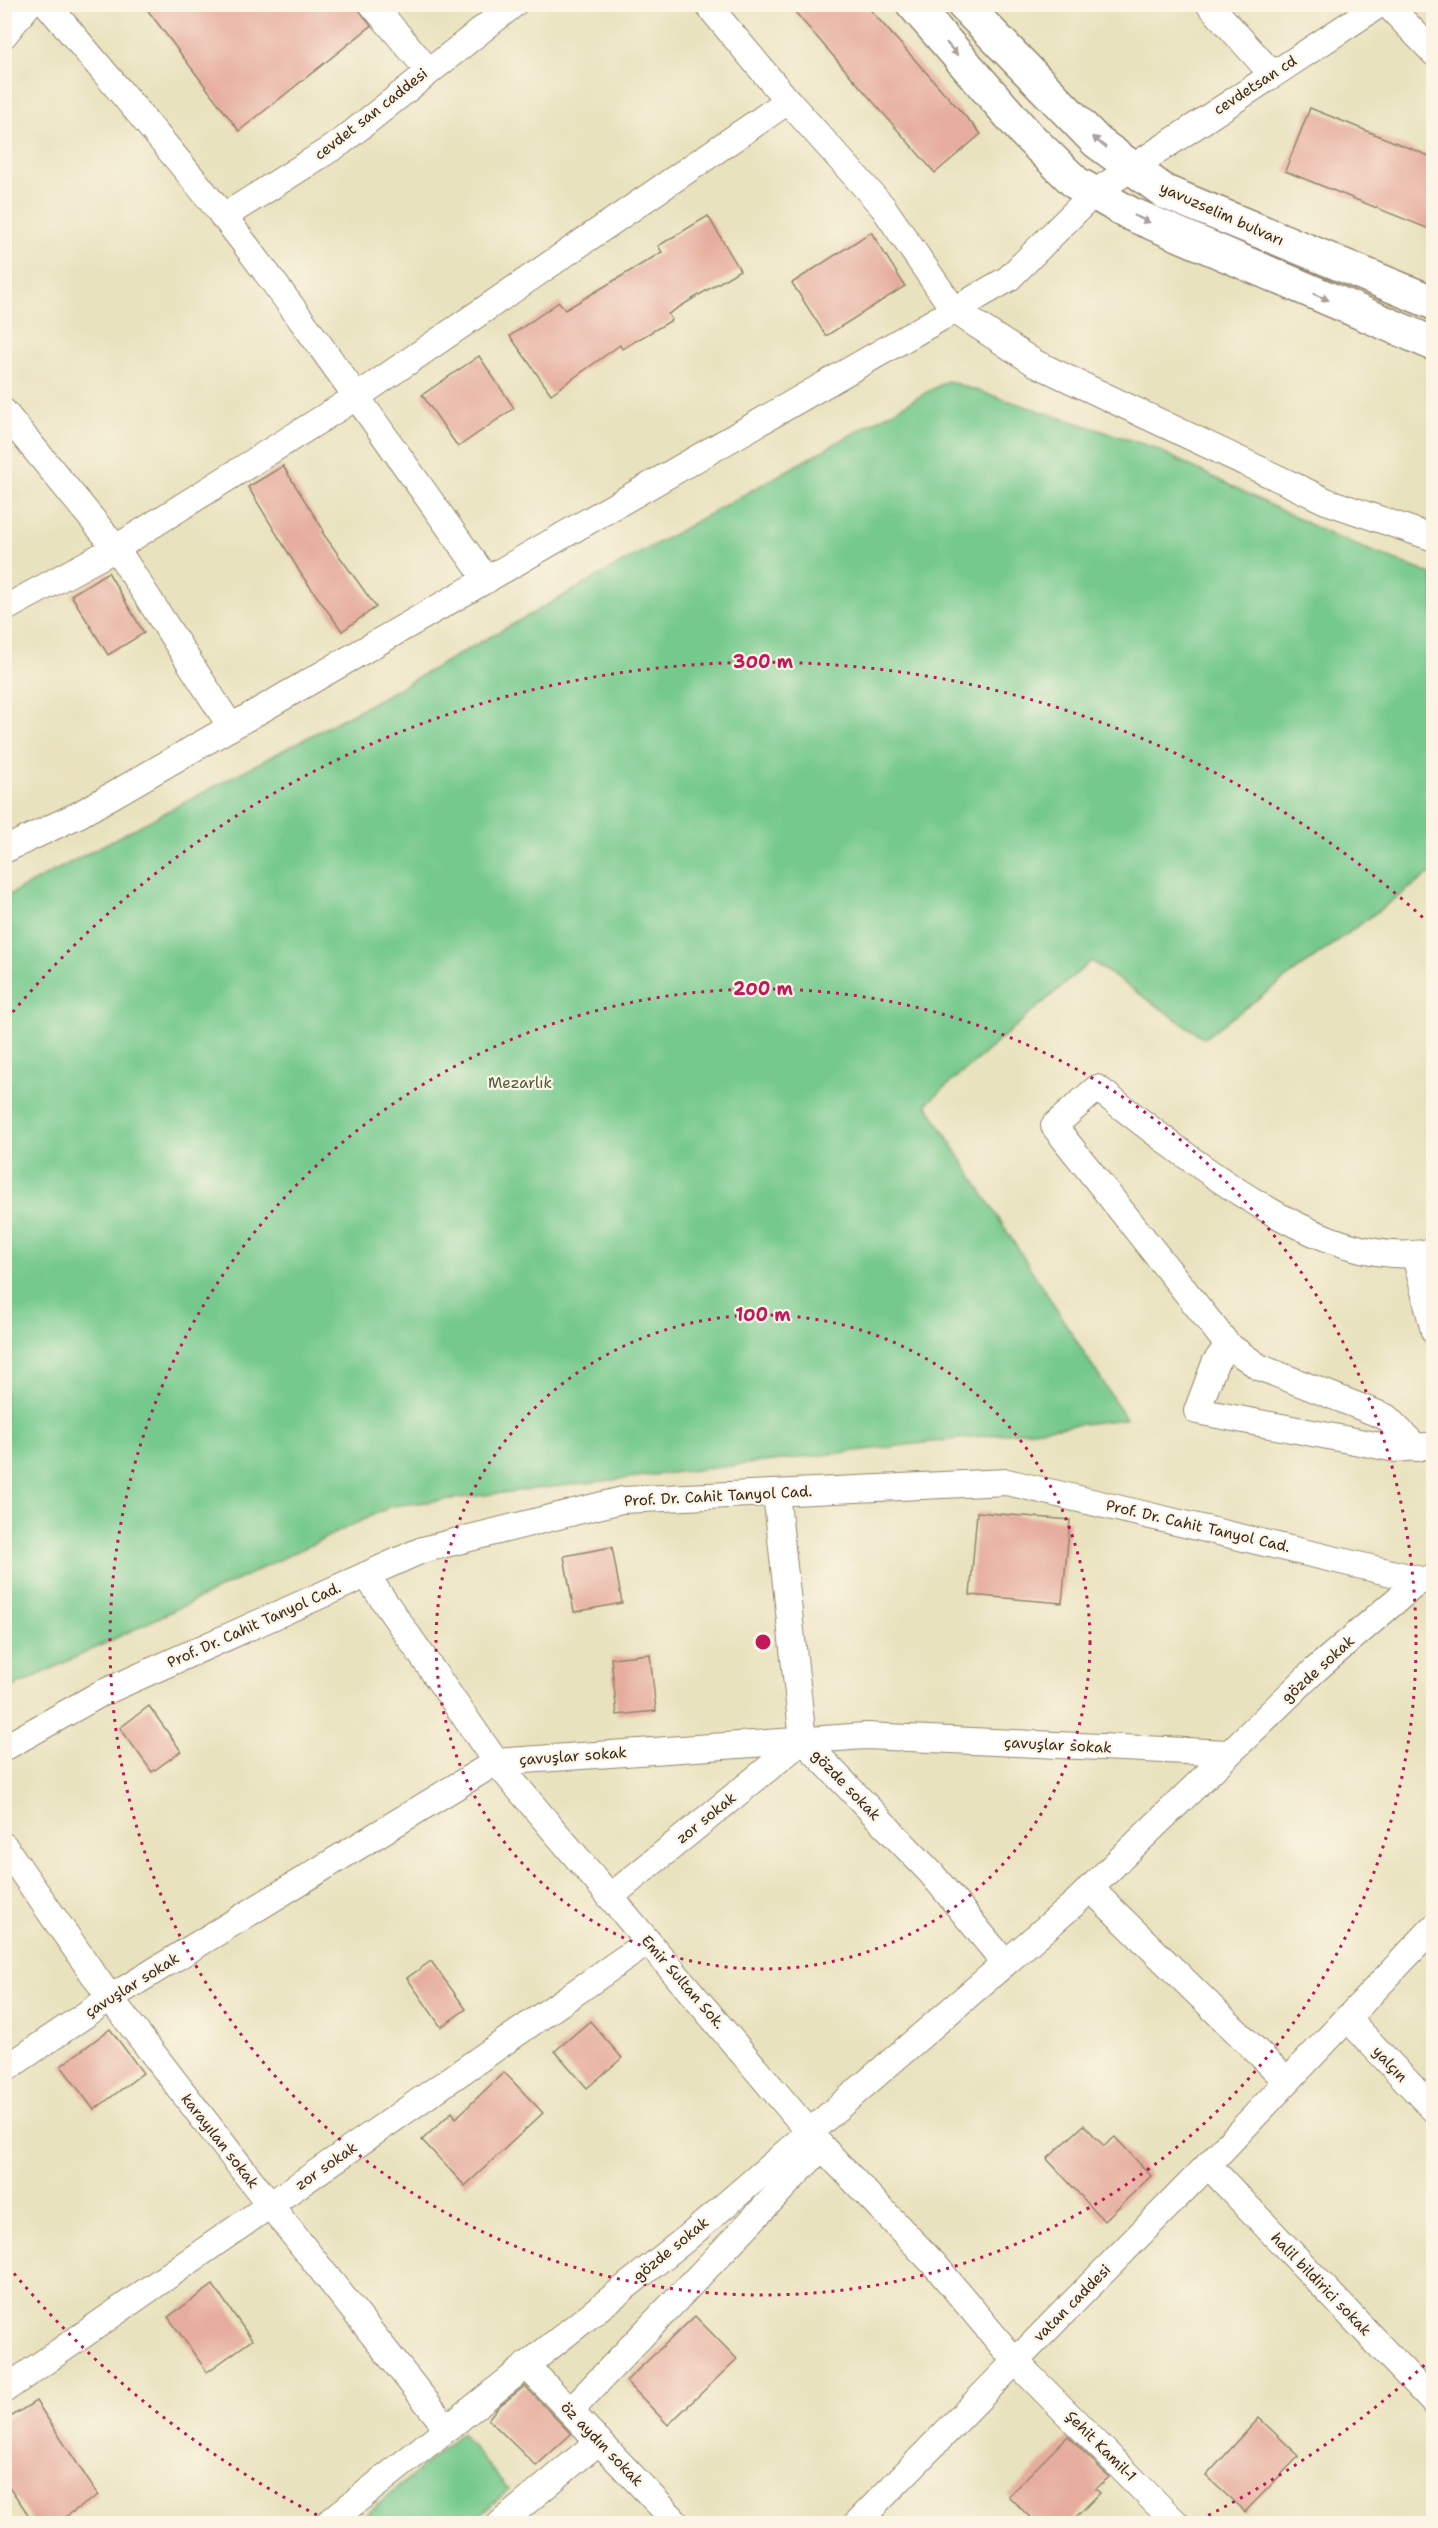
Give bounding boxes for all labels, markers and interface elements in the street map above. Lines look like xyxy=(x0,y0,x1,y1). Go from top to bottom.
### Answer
one-way arrow xyxy=(945,41,958,56)
street label: cevdetsan cd xyxy=(1210,50,1301,119)
street label: cevdet san caddesi xyxy=(310,63,432,165)
one-way arrow xyxy=(1092,136,1107,149)
street label: yavuzselim bulvarı xyxy=(1157,178,1287,250)
one-way arrow xyxy=(1133,214,1150,223)
one-way arrow xyxy=(1312,292,1329,301)
text: 300 m xyxy=(733,650,794,674)
text: 200 m xyxy=(733,977,794,1001)
park label: Mezarlık xyxy=(488,1073,552,1093)
text: 100 m xyxy=(735,1303,791,1327)
street label: Prof. Dr. Cahit Tanyol Cad. xyxy=(623,1481,813,1511)
street label: Prof. Dr. Cahit Tanyol Cad. xyxy=(1104,1495,1292,1557)
street label: Prof. Dr. Cahit Tanyol Cad. xyxy=(164,1577,344,1672)
street label: gözde sokak xyxy=(1277,1631,1359,1707)
centre of rings xyxy=(753,1632,773,1652)
street label: çavuşlar sokak xyxy=(1004,1732,1112,1758)
street label: çavuşlar sokak xyxy=(518,1742,628,1770)
street label: gözde sokak xyxy=(807,1745,885,1825)
street label: zor sokak xyxy=(672,1788,740,1848)
street label: Emir Sultan Sok. xyxy=(637,1931,729,2033)
street label: çavuşlar sokak xyxy=(81,1948,183,2022)
street label: yalçın xyxy=(1368,2042,1412,2086)
street label: karayılan sokak xyxy=(177,2089,263,2193)
street label: zor sokak xyxy=(291,2137,361,2195)
street label: gözde sokak xyxy=(629,2212,713,2286)
street label: halil bildirici sokak xyxy=(1266,2228,1376,2340)
street label: vatan caddesi xyxy=(1029,2260,1115,2346)
street label: öz aydın sokak xyxy=(556,2397,648,2491)
street label: Şehit Kamil-1 xyxy=(1061,2406,1141,2486)

